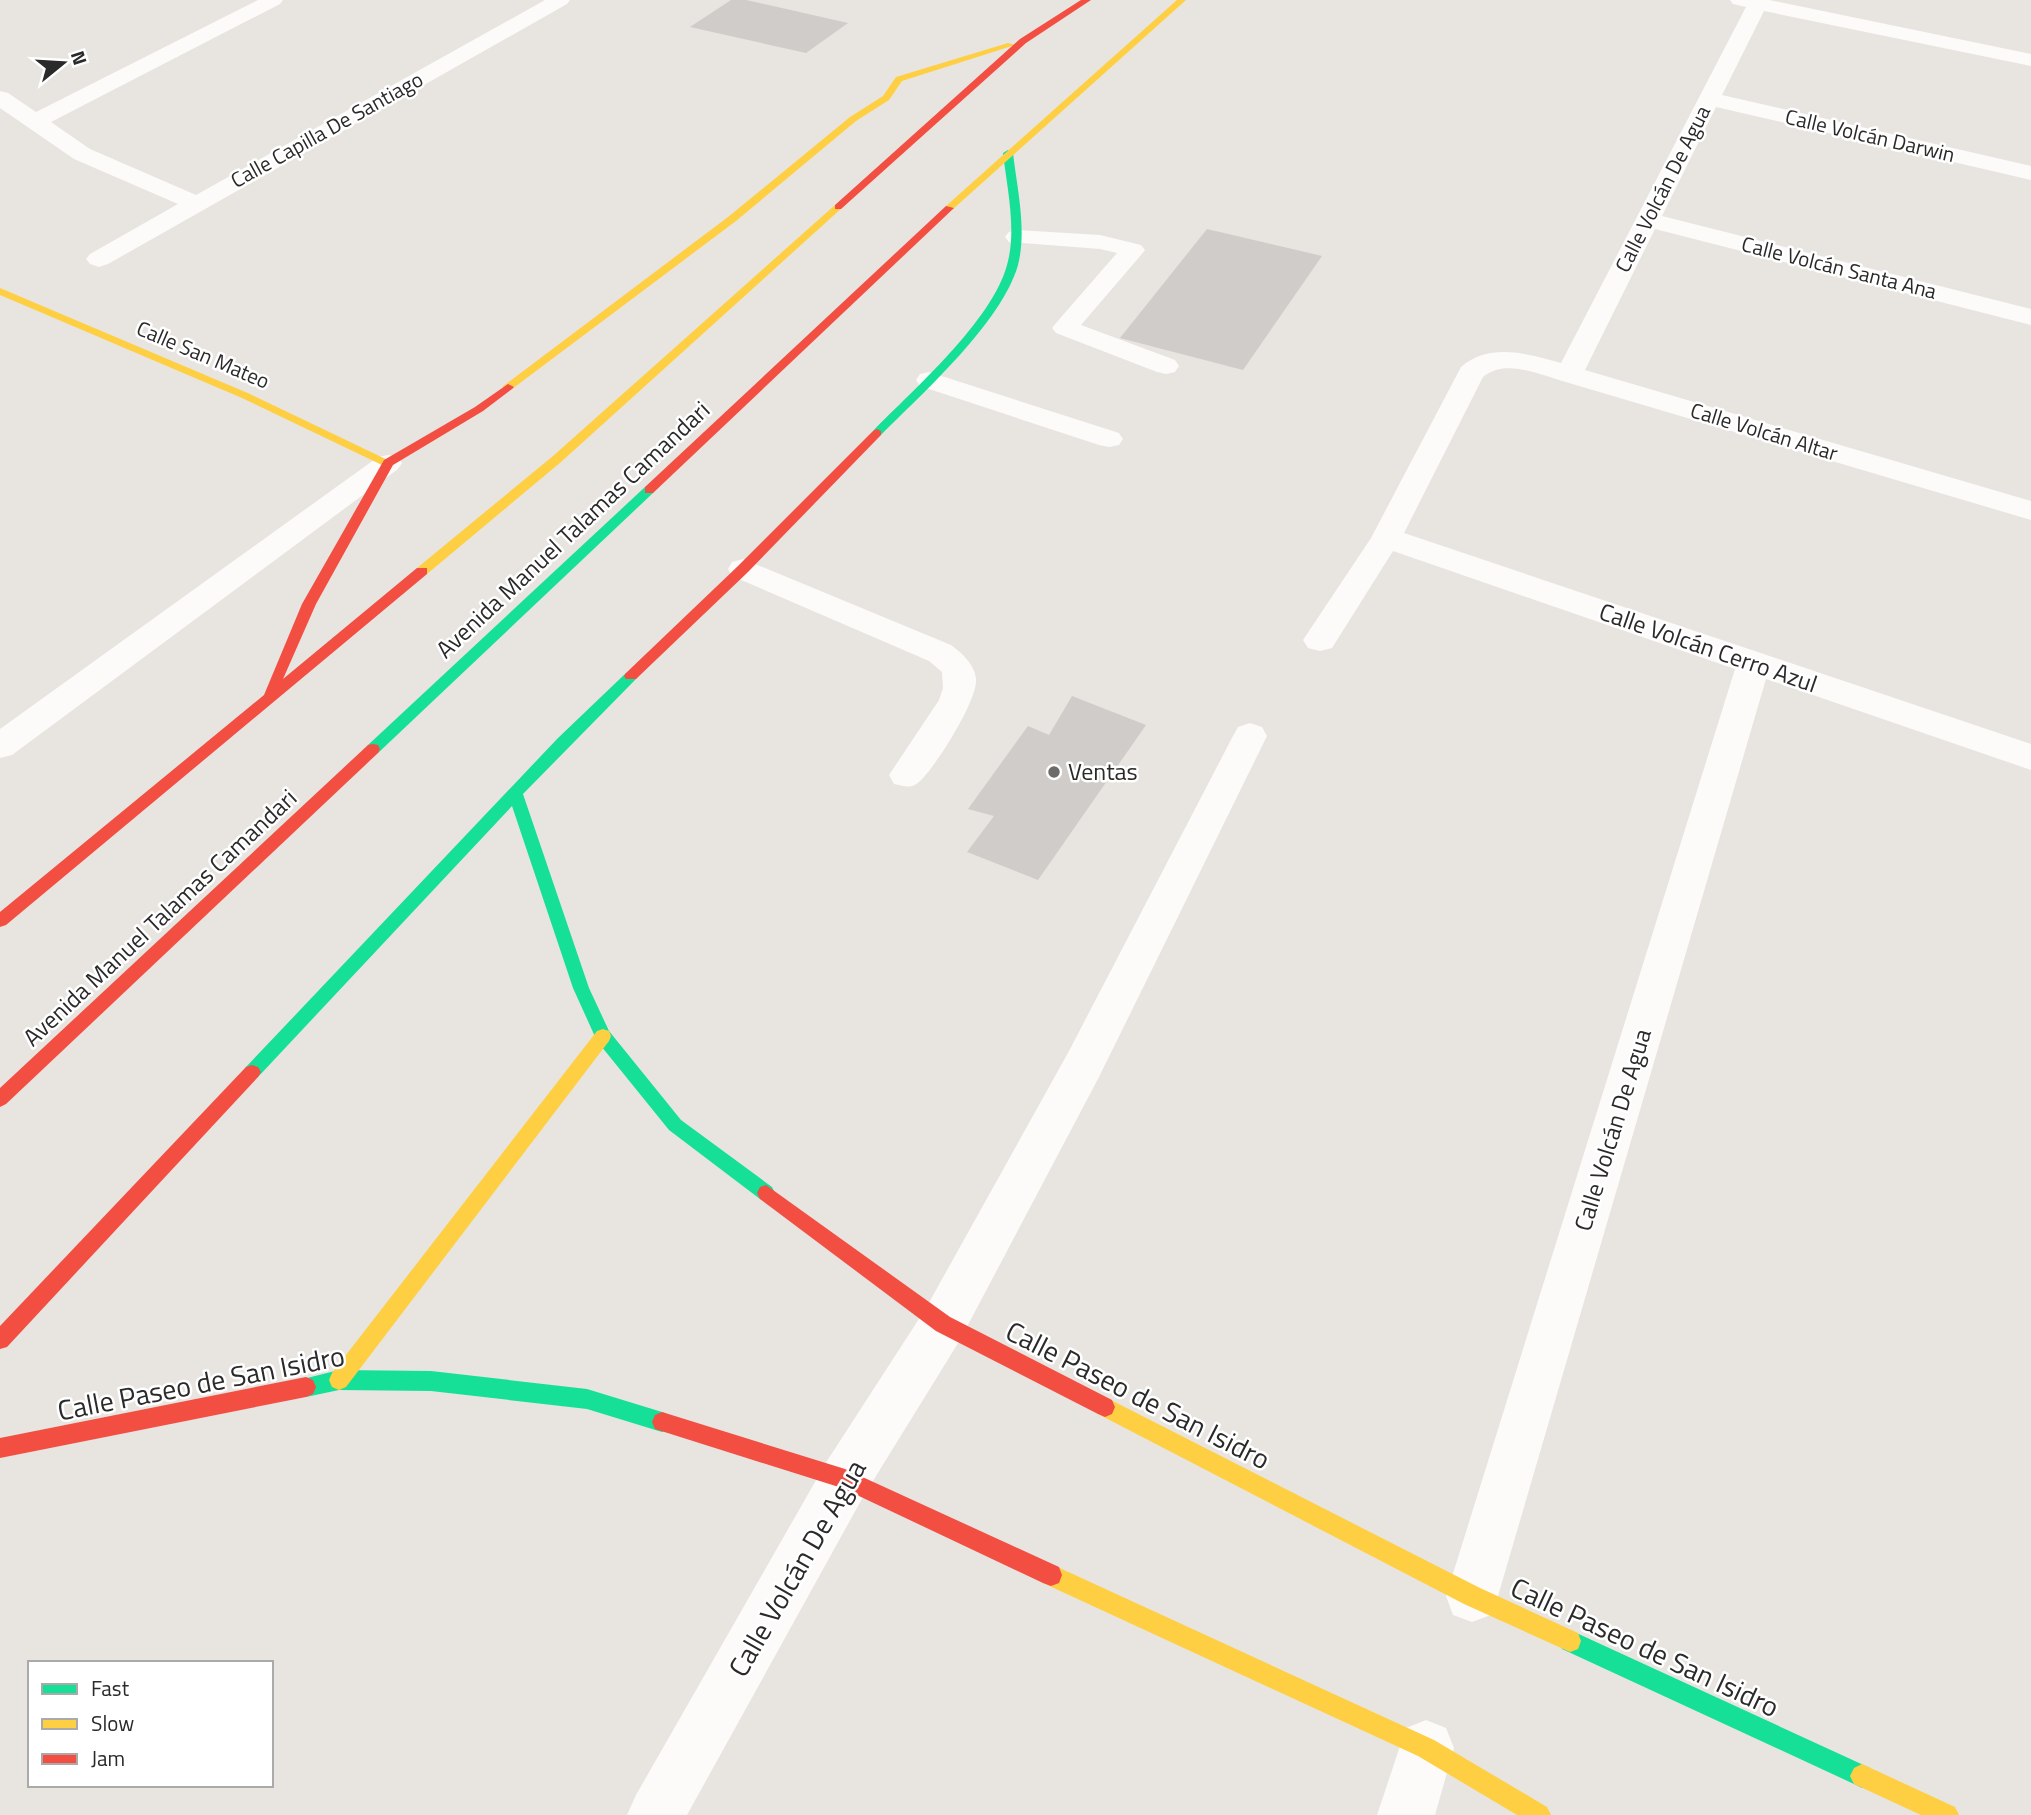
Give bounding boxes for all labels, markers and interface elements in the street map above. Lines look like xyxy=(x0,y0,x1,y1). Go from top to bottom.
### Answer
north arrow xyxy=(28,28,98,98)
text: N xyxy=(64,47,95,68)
street label: Calle Capilla De Santiago xyxy=(224,63,429,195)
street label: Calle Volcán De Agua xyxy=(1606,99,1718,278)
street label: Calle Volcán Darwin xyxy=(1782,100,1958,170)
street label: Calle Volcán Santa Ana xyxy=(1738,227,1941,307)
street label: Calle San Mateo xyxy=(132,312,275,397)
street label: Avenida Manuel Talamas Camandari xyxy=(427,392,717,666)
street label: Calle Volcán Altar xyxy=(1687,393,1842,469)
street label: Calle Volcán Cerro Azul xyxy=(1594,593,1822,701)
place label: Ventas xyxy=(1068,753,1138,789)
marker: Ventas xyxy=(1046,764,1062,780)
street label: Avenida Manuel Talamas Camandari xyxy=(14,780,304,1054)
street label: Calle Volcán De Agua xyxy=(1564,1024,1660,1235)
street label: Calle Paseo de San Isidro xyxy=(999,1309,1278,1480)
street label: Calle Paseo de San Isidro xyxy=(54,1334,348,1431)
street label: Calle Volcán De Agua xyxy=(717,1451,876,1684)
street label: Calle Paseo de San Isidro xyxy=(1504,1565,1786,1728)
legend xyxy=(28,1661,273,1787)
text: Fast xyxy=(91,1672,130,1704)
text: Slow xyxy=(91,1707,134,1739)
text: Jam xyxy=(91,1742,125,1774)

